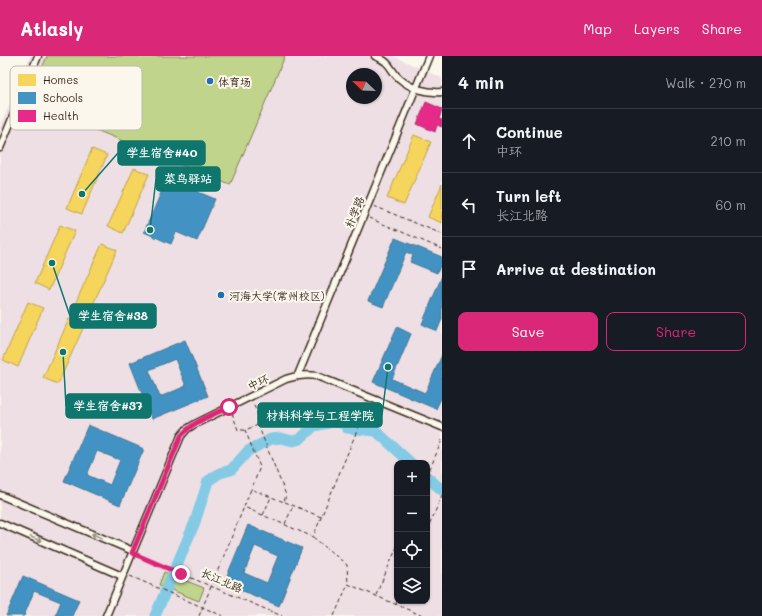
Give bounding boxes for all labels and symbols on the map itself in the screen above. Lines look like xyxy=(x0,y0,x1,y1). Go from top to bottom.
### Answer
legend xyxy=(10,66,142,130)
north arrow xyxy=(346,68,382,104)
text: Homes xyxy=(43,72,78,87)
place label: 体育场 xyxy=(218,74,251,89)
marker: 体育场 xyxy=(205,76,215,86)
text: Schools xyxy=(43,90,83,105)
text: Health xyxy=(43,108,78,123)
callout: 学生宿舍#40 xyxy=(118,141,205,165)
text: 学生宿舍#40 xyxy=(127,144,198,160)
callout: 菜鸟驿站 xyxy=(156,167,220,191)
text: 菜鸟驿站 xyxy=(164,170,212,186)
street label: 朴学路 xyxy=(341,194,367,230)
place label: 河海大学(常州校区) xyxy=(229,288,325,303)
marker: 河海大学(常州校区) xyxy=(216,290,226,300)
callout: 学生宿舍#38 xyxy=(70,304,156,328)
text: 学生宿舍#38 xyxy=(78,307,149,323)
street label: 中环 xyxy=(245,370,271,394)
callout: 学生宿舍#37 xyxy=(66,394,151,418)
text: 学生宿舍#37 xyxy=(73,397,143,413)
route start xyxy=(220,398,238,416)
callout: 材料科学与工程学院 xyxy=(258,403,382,427)
text: 材料科学与工程学院 xyxy=(266,407,374,423)
one-way arrow xyxy=(92,532,104,539)
one-way arrow xyxy=(29,535,41,543)
route end xyxy=(172,565,190,583)
street label: 长江北路 xyxy=(199,565,245,595)

